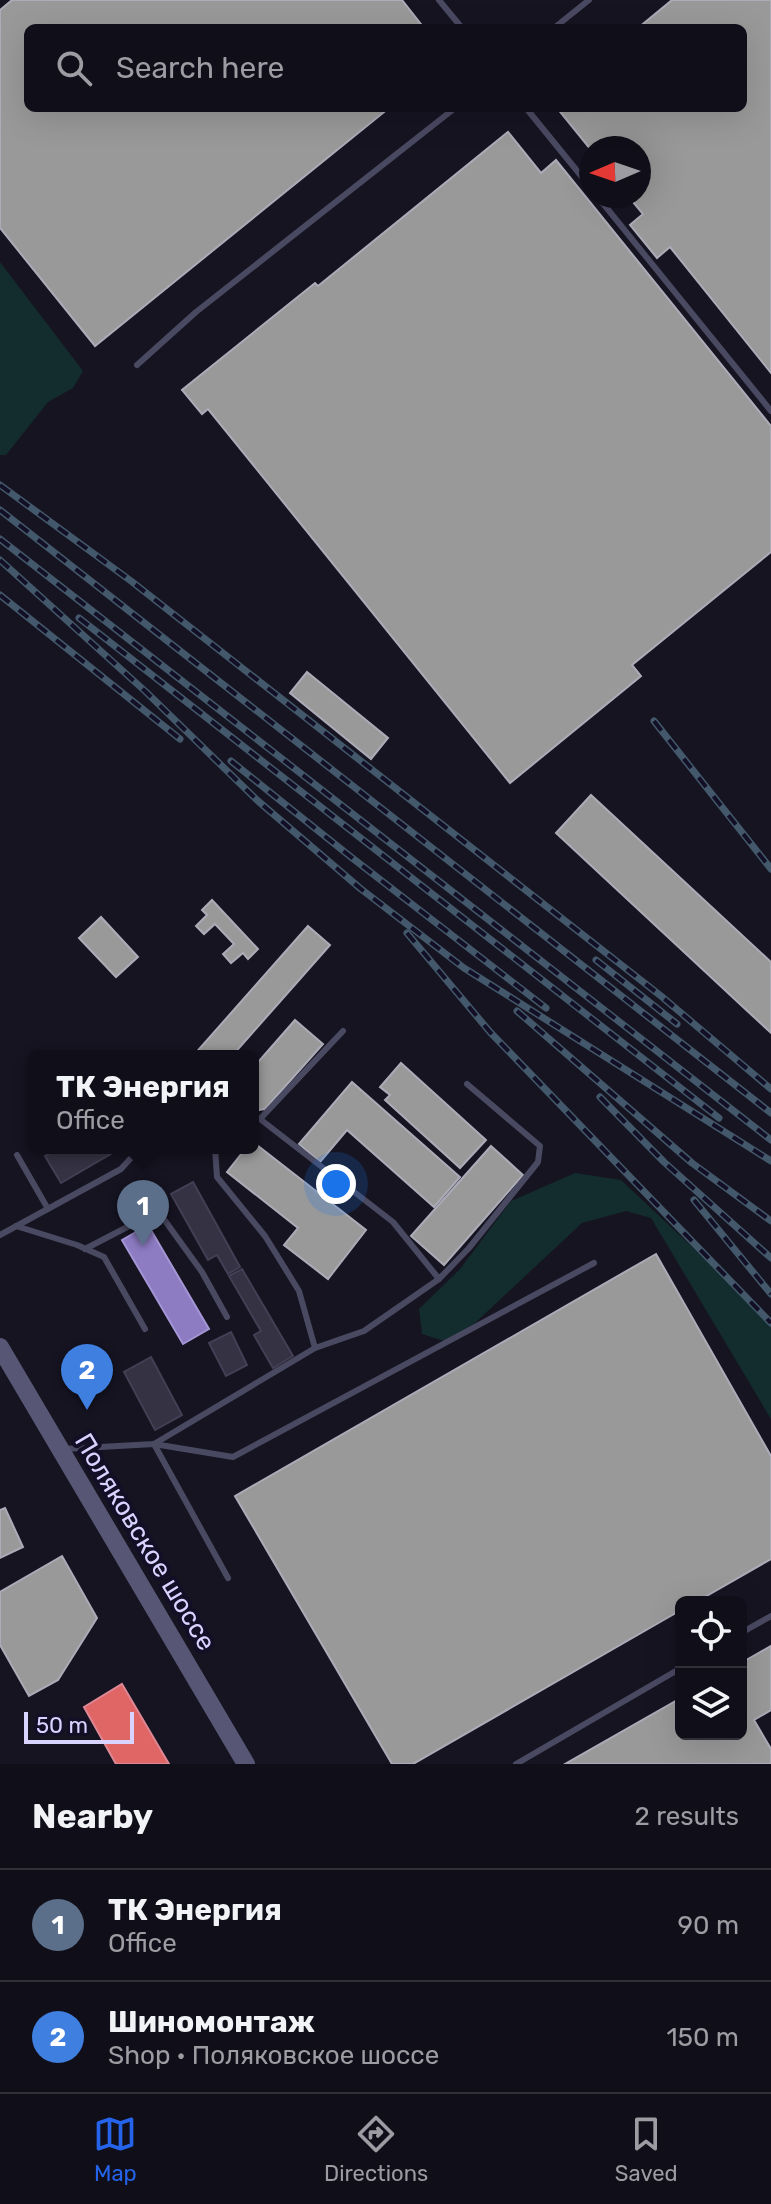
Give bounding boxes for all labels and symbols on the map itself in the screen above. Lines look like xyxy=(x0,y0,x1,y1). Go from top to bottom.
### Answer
north arrow xyxy=(579,136,651,208)
your location xyxy=(316,1164,356,1204)
pin: 1 xyxy=(117,1180,169,1246)
pin: 2 xyxy=(61,1344,113,1410)
street label: Поляковское шоссе xyxy=(68,1428,222,1656)
scale bar xyxy=(24,1708,134,1744)

